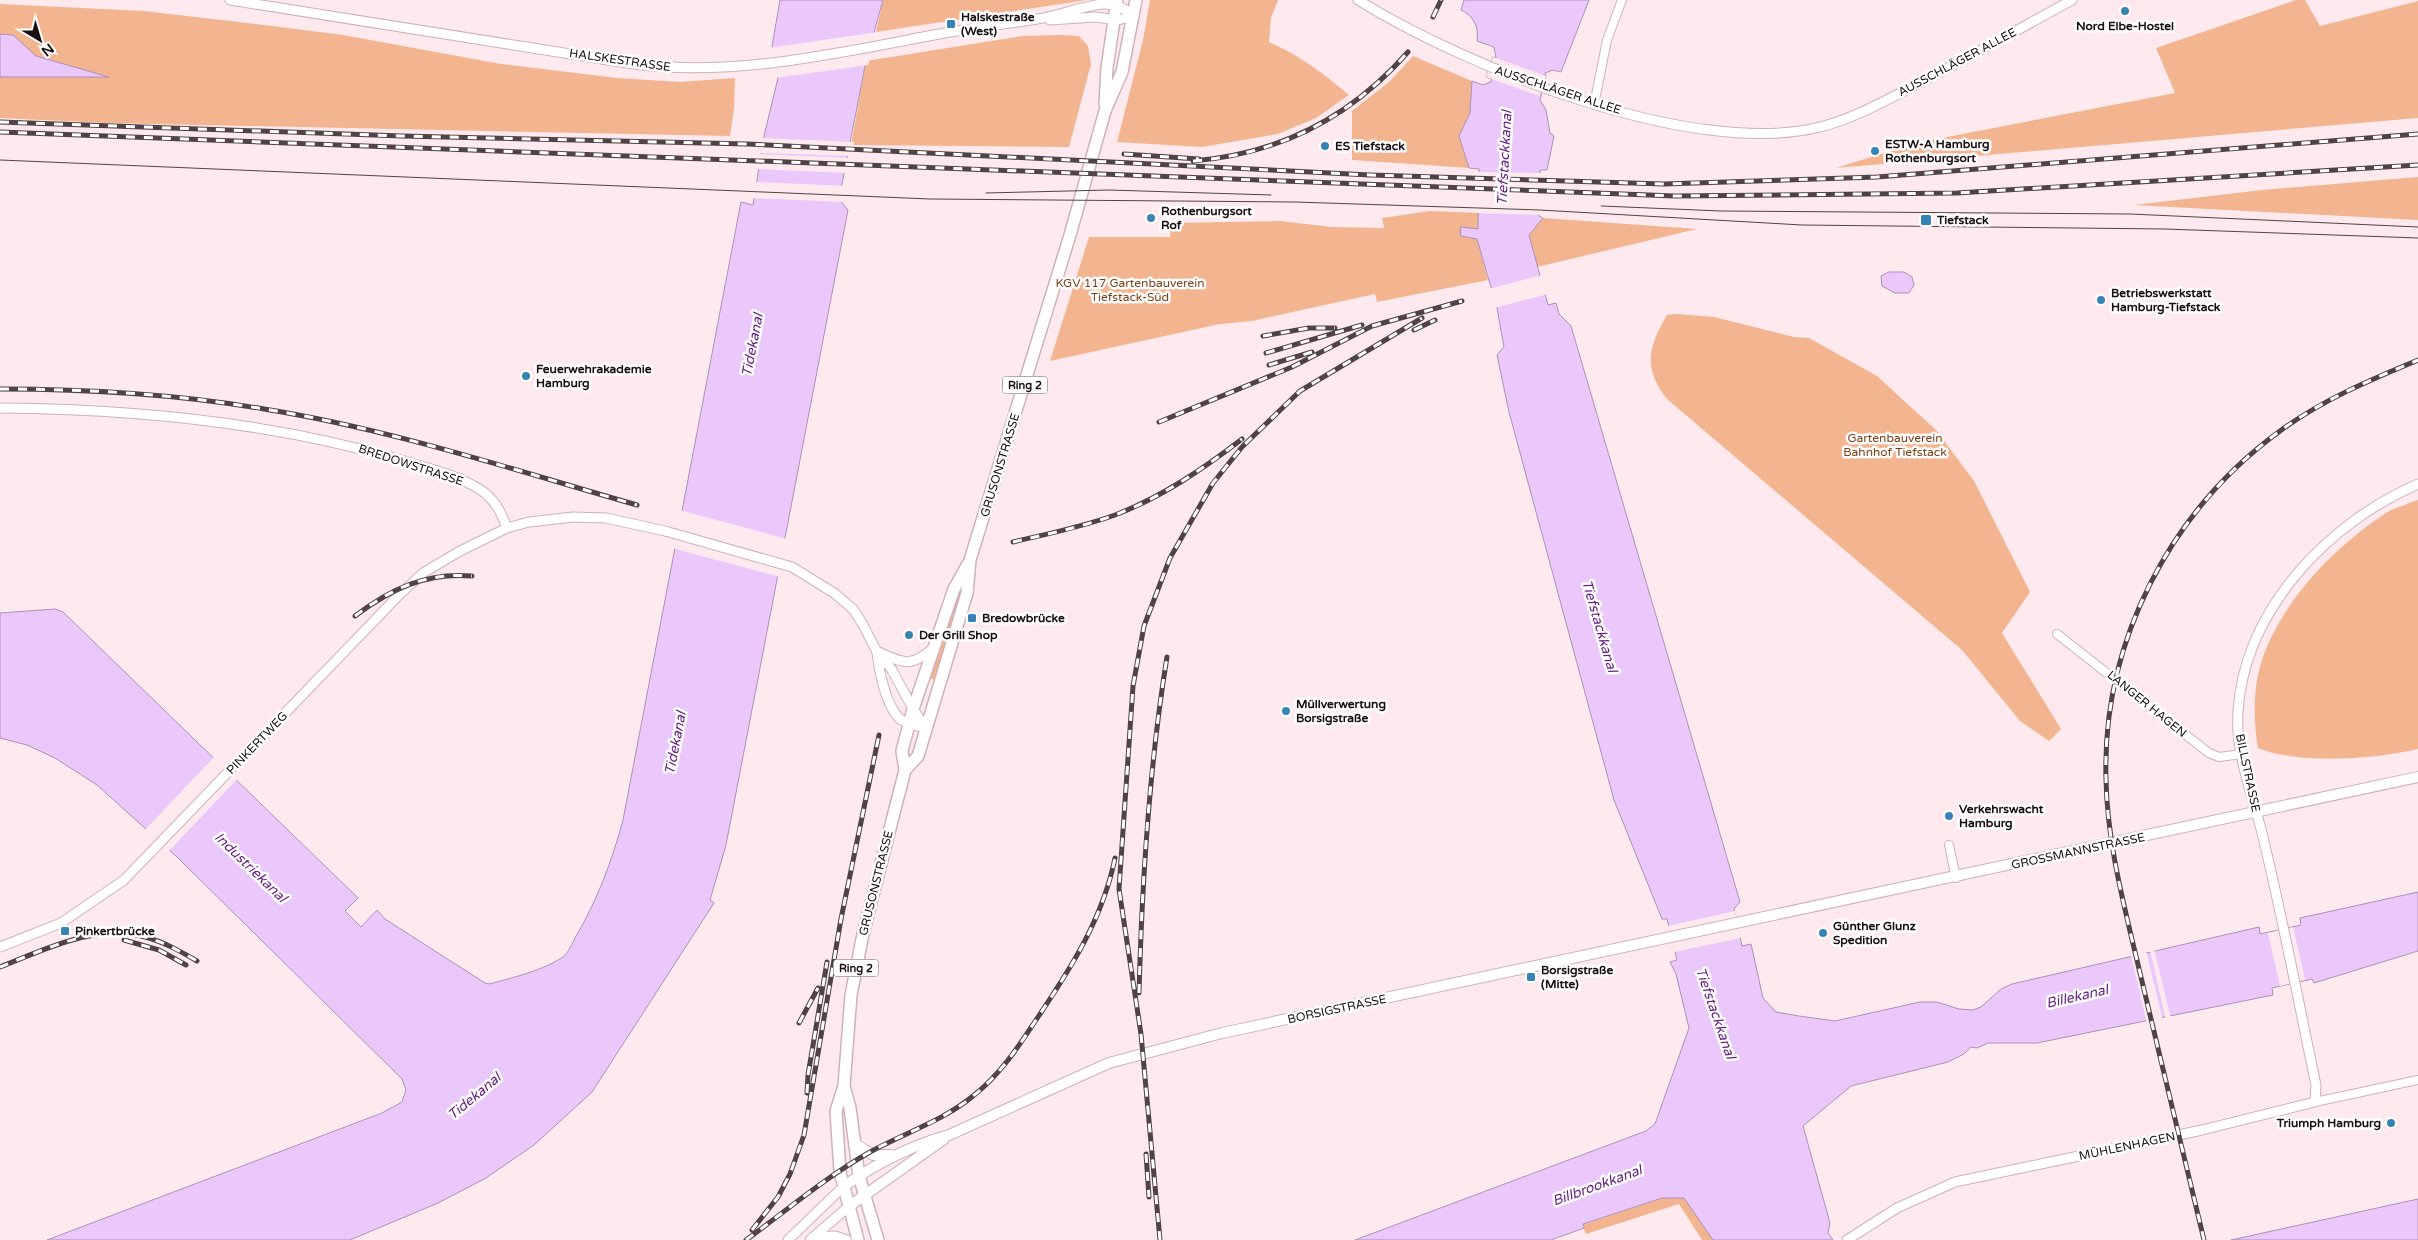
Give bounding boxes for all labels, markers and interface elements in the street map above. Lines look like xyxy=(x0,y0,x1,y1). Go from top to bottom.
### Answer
marker: Nord Elbe-Hostel xyxy=(2119,5,2131,17)
place label: Halskestraße (West) xyxy=(961,10,1035,38)
north arrow xyxy=(15,15,65,65)
marker: Halskestraße (West) xyxy=(945,18,957,30)
place label: Nord Elbe-Hostel xyxy=(2076,19,2174,33)
street label: AUSSCHLÄGER ALLEE xyxy=(1895,25,2019,99)
text: N xyxy=(38,40,57,60)
street label: HALSKESTRASSE xyxy=(568,46,672,74)
street label: AUSSCHLÄGER ALLEE xyxy=(1493,63,1623,117)
water label: Tiefstackkanal xyxy=(1494,108,1516,206)
place label: ESTW-A Hamburg Rothenburgsort xyxy=(1885,137,1990,166)
place label: ES Tiefstack xyxy=(1335,139,1405,153)
marker: ES Tiefstack xyxy=(1319,140,1331,152)
marker: ESTW-A Hamburg Rothenburgsort xyxy=(1869,145,1881,157)
place label: Rothenburgsort Rof xyxy=(1161,204,1252,232)
marker: Rothenburgsort Rof xyxy=(1145,212,1157,224)
marker: Tiefstack xyxy=(1919,213,1933,227)
place label: Tiefstack xyxy=(1936,213,1989,227)
park label: KGV 117 Gartenbauverein Tiefstack-Süd xyxy=(1055,276,1205,304)
place label: Betriebswerkstatt Hamburg-Tiefstack xyxy=(2111,286,2221,315)
marker: Betriebswerkstatt Hamburg-Tiefstack xyxy=(2095,294,2107,306)
water label: Tidekanal xyxy=(738,311,767,378)
place label: Feuerwehrakademie Hamburg xyxy=(536,362,652,391)
marker: Feuerwehrakademie Hamburg xyxy=(520,370,532,382)
road number: Ring 2 xyxy=(1002,376,1048,394)
street label: GRUSONSTRASSE xyxy=(978,411,1023,519)
park label: Gartenbauverein Bahnhof Tiefstack xyxy=(1843,431,1947,459)
street label: BREDOWSTRASSE xyxy=(357,441,466,489)
water label: Tiefstackkanal xyxy=(1578,578,1621,676)
place label: Bredowbrücke xyxy=(982,611,1065,625)
marker: Bredowbrücke xyxy=(966,612,978,624)
place label: Der Grill Shop xyxy=(919,628,998,643)
marker: Der Grill Shop xyxy=(903,629,915,641)
street label: LANGER HAGEN xyxy=(2105,668,2189,740)
place label: Müllverwertung Borsigstraße xyxy=(1296,697,1386,726)
marker: Müllverwertung Borsigstraße xyxy=(1280,705,1292,717)
street label: PINKERTWEG xyxy=(224,709,290,777)
water label: Tidekanal xyxy=(661,709,690,776)
street label: BILLSTRASSE xyxy=(2233,733,2263,814)
place label: Verkehrswacht Hamburg xyxy=(1959,802,2044,831)
marker: Verkehrswacht Hamburg xyxy=(1943,810,1955,822)
water label: Industriekanal xyxy=(211,829,291,907)
street label: GRUSONSTRASSE xyxy=(856,829,896,937)
street label: GROSSMANNSTRASSE xyxy=(2010,830,2146,872)
place label: Günther Glunz Spedition xyxy=(1833,919,1916,948)
place label: Pinkertbrücke xyxy=(75,924,155,938)
marker: Pinkertbrücke xyxy=(59,925,71,937)
marker: Günther Glunz Spedition xyxy=(1817,927,1829,939)
road number: Ring 2 xyxy=(834,960,878,976)
place label: Borsigstraße (Mitte) xyxy=(1541,963,1613,991)
water label: Tiefstackkanal xyxy=(1692,965,1740,1062)
marker: Borsigstraße (Mitte) xyxy=(1525,971,1537,983)
water label: Billekanal xyxy=(2044,981,2111,1012)
street label: BORSIGSTRASSE xyxy=(1286,992,1388,1026)
water label: Tidekanal xyxy=(444,1068,505,1123)
place label: Triumph Hamburg xyxy=(2276,1116,2381,1131)
marker: Triumph Hamburg xyxy=(2385,1117,2397,1129)
street label: MÜHLENHAGEN xyxy=(2078,1129,2176,1163)
water label: Billbrookkanal xyxy=(1550,1161,1646,1210)

